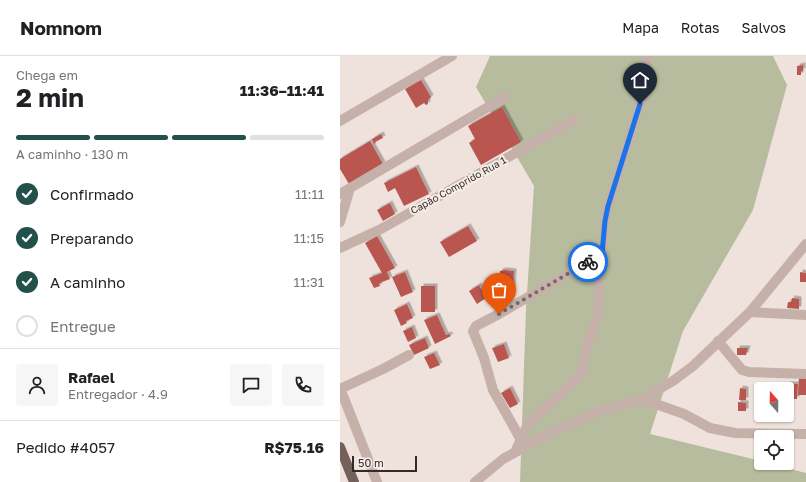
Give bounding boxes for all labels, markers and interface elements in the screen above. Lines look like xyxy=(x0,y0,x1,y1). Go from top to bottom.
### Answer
text: Nomnom xyxy=(20,16,102,39)
text: Mapa xyxy=(622,19,659,36)
text: Rotas xyxy=(681,19,720,36)
text: Salvos xyxy=(742,19,786,36)
pin xyxy=(623,63,657,104)
text: Chega em xyxy=(16,67,78,83)
icon: home xyxy=(629,69,651,91)
text: 11:36–11:41 xyxy=(240,81,324,99)
text: 2 min xyxy=(16,82,84,113)
text: A caminho · 130 m xyxy=(16,146,128,162)
street label: Capão Comprido Rua 1 xyxy=(408,154,508,216)
icon: check xyxy=(16,183,38,205)
text: Confirmado xyxy=(50,185,134,203)
text: 11:11 xyxy=(295,186,324,202)
icon: check xyxy=(16,227,38,249)
text: Preparando xyxy=(50,229,134,247)
text: 11:15 xyxy=(294,230,324,246)
courier xyxy=(568,242,608,282)
icon: bike xyxy=(577,251,599,273)
icon: check xyxy=(16,271,38,293)
text: A caminho xyxy=(50,273,125,291)
pin xyxy=(482,273,516,314)
text: 11:31 xyxy=(294,274,324,290)
icon: bag xyxy=(488,279,510,301)
text: Entregue xyxy=(50,317,116,335)
button: person xyxy=(16,364,58,406)
button: chat xyxy=(230,364,272,406)
button: phone xyxy=(282,364,324,406)
text: Rafael xyxy=(68,368,115,386)
north arrow xyxy=(754,382,794,422)
map controls xyxy=(754,382,794,470)
text: Entregador · 4.9 xyxy=(68,386,168,402)
button: locate xyxy=(754,430,794,470)
text: Pedido #4057 xyxy=(16,438,115,456)
text: R$75.16 xyxy=(264,438,324,456)
scale bar xyxy=(352,454,417,473)
text: 50 m xyxy=(358,456,384,469)

